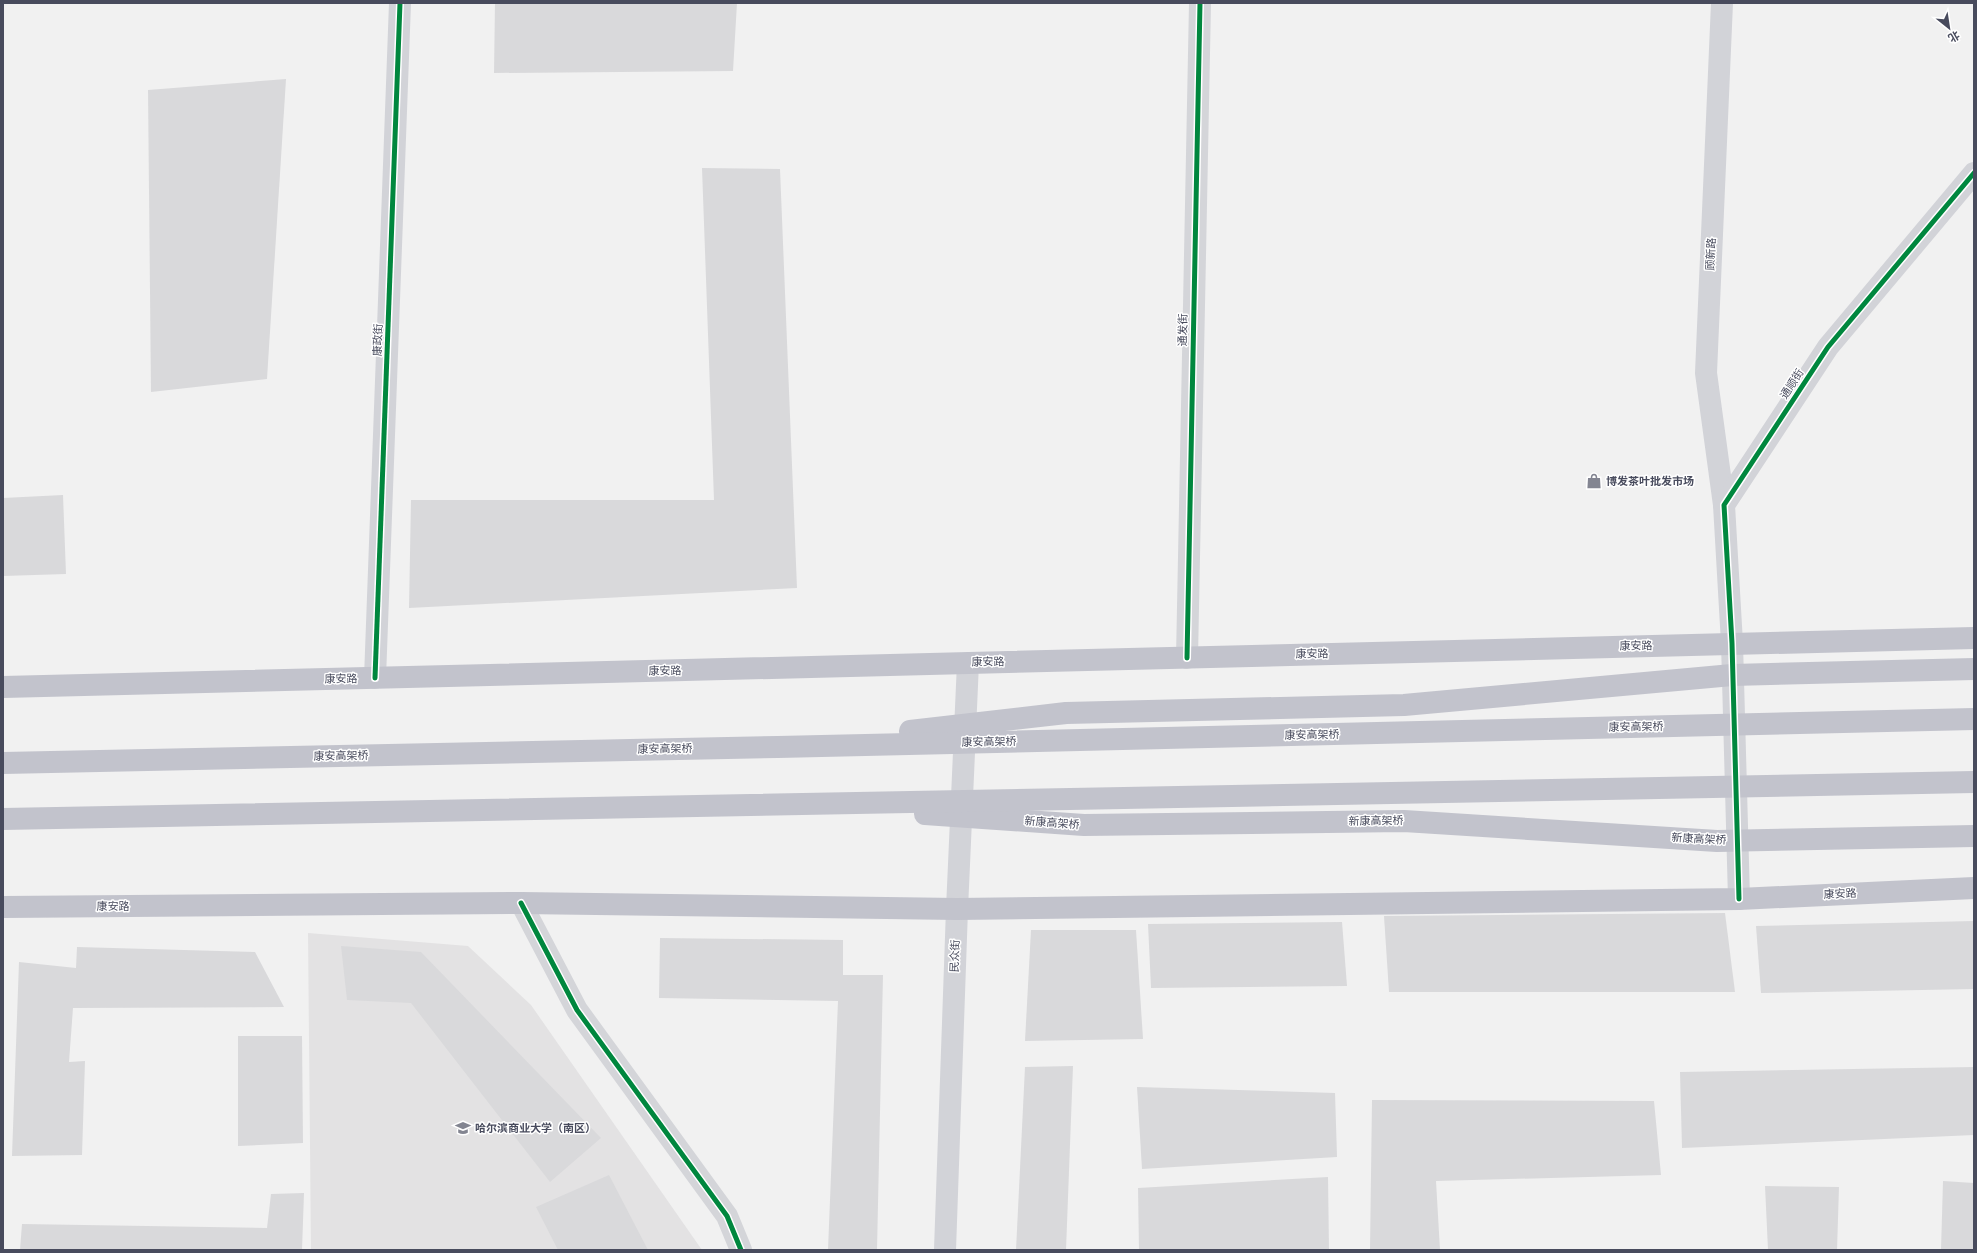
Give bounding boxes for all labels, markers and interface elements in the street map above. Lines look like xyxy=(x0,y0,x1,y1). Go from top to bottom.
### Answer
north arrow xyxy=(1929,8,1969,48)
text: 北 xyxy=(1946,28,1962,45)
street label: 顾新路 xyxy=(1704,237,1718,271)
street label: 通发街 xyxy=(1176,313,1190,347)
street label: 康政街 xyxy=(371,323,385,357)
street label: 通顺街 xyxy=(1778,367,1806,401)
shop icon: 博发茶叶批发市场 xyxy=(1585,472,1603,490)
place label: 博发茶叶批发市场 xyxy=(1606,475,1694,488)
street label: 康安路 xyxy=(1619,639,1653,653)
street label: 康安路 xyxy=(1295,647,1329,661)
street label: 康安路 xyxy=(971,655,1005,669)
street label: 康安路 xyxy=(648,664,682,678)
street label: 康安路 xyxy=(324,672,358,686)
street label: 康安高架桥 xyxy=(1608,720,1664,734)
street label: 康安高架桥 xyxy=(1284,728,1340,742)
street label: 康安高架桥 xyxy=(961,735,1017,749)
street label: 康安高架桥 xyxy=(637,742,693,756)
street label: 康安高架桥 xyxy=(313,749,369,763)
street label: 新康高架桥 xyxy=(1348,814,1404,828)
street label: 新康高架桥 xyxy=(1024,815,1080,831)
street label: 新康高架桥 xyxy=(1671,831,1727,847)
street label: 康安路 xyxy=(1823,887,1857,901)
street label: 康安路 xyxy=(97,900,130,913)
street label: 民众街 xyxy=(948,939,962,973)
school or university icon: 哈尔滨商业大学（南区） xyxy=(454,1119,472,1137)
place label: 哈尔滨商业大学（南区） xyxy=(475,1122,596,1135)

